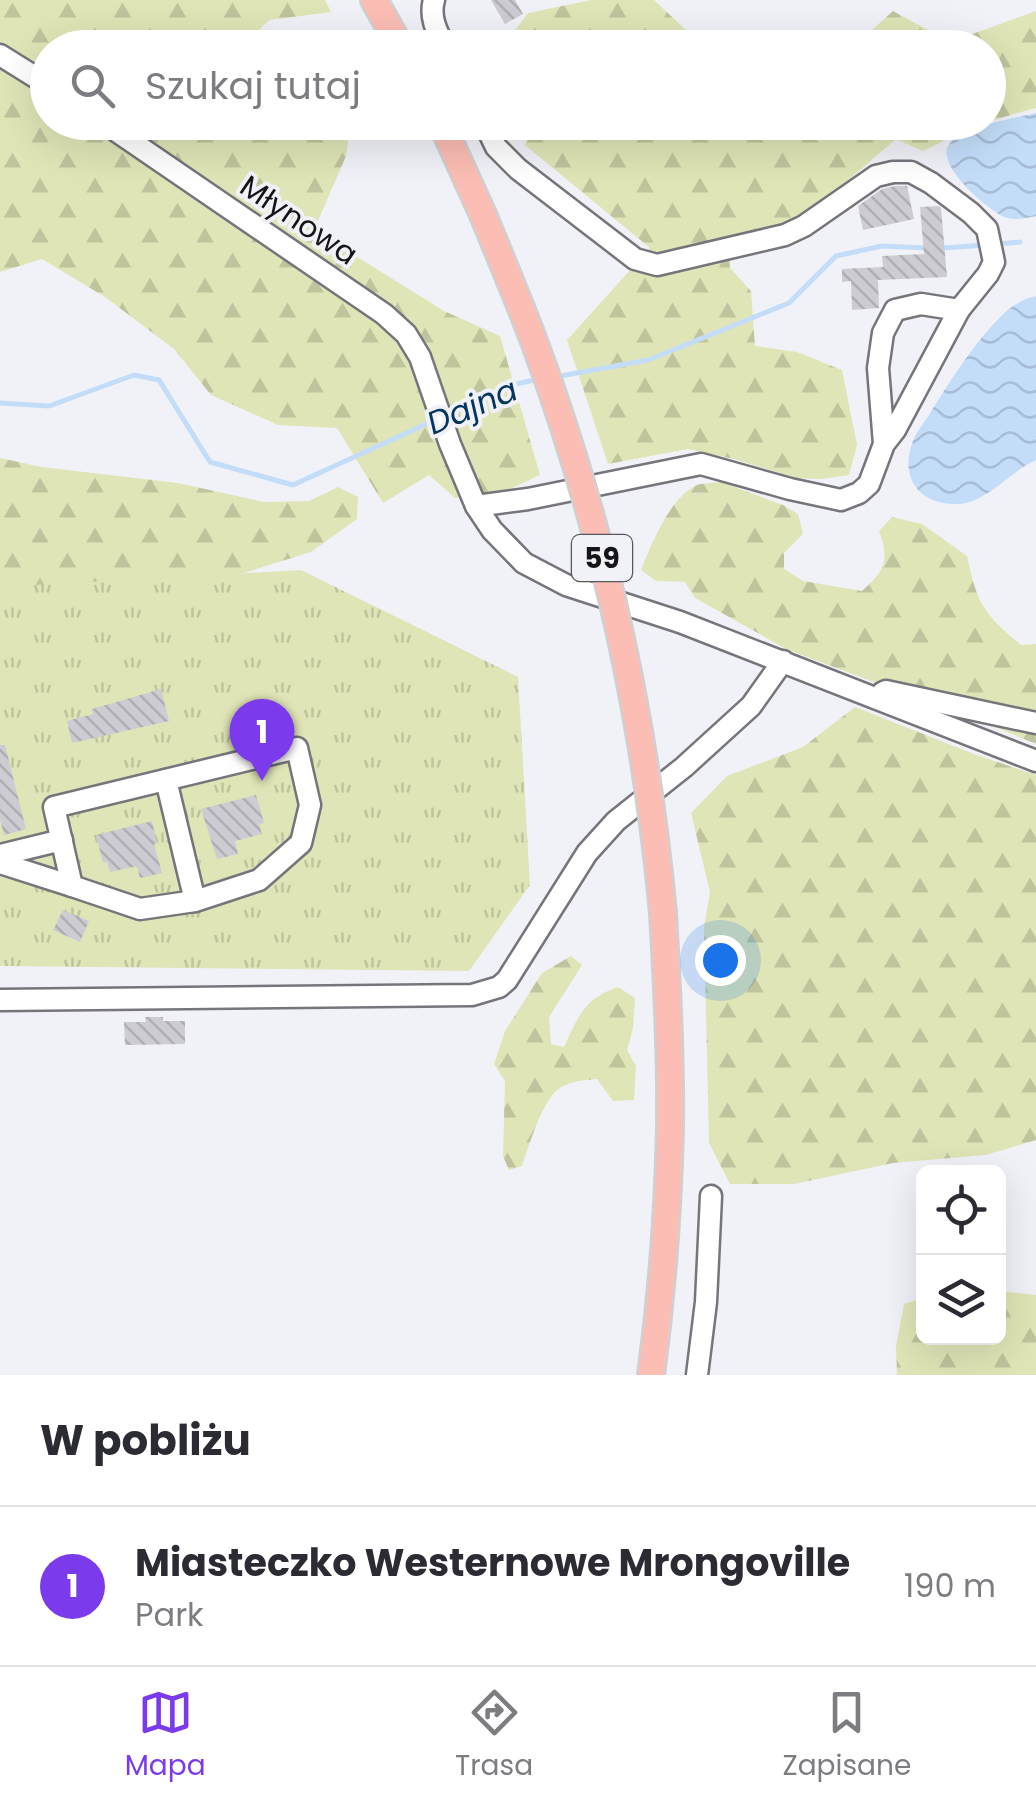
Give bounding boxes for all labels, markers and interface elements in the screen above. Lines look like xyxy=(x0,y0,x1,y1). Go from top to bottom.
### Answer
search box xyxy=(30,30,1006,140)
icon: search xyxy=(65,58,120,113)
text: Szukaj tutaj xyxy=(145,59,361,112)
street label: Młynowa xyxy=(232,165,366,275)
water label: Dajna xyxy=(420,367,524,445)
road number: 59 xyxy=(572,535,632,581)
pin: 1 xyxy=(230,698,294,781)
your location xyxy=(695,935,746,986)
map controls xyxy=(916,1165,1006,1345)
button: locate xyxy=(916,1165,1006,1255)
button: layers xyxy=(916,1255,1006,1345)
text: W pobliżu xyxy=(40,1411,251,1470)
text: Miasteczko Westernowe Mrongoville xyxy=(135,1536,850,1589)
text: 1 xyxy=(66,1563,79,1608)
text: 190 m xyxy=(904,1563,996,1608)
text: Park xyxy=(135,1592,204,1637)
tab: Mapa xyxy=(125,1685,206,1787)
tab: Trasa xyxy=(455,1685,533,1787)
tab: Zapisane xyxy=(783,1685,911,1787)

